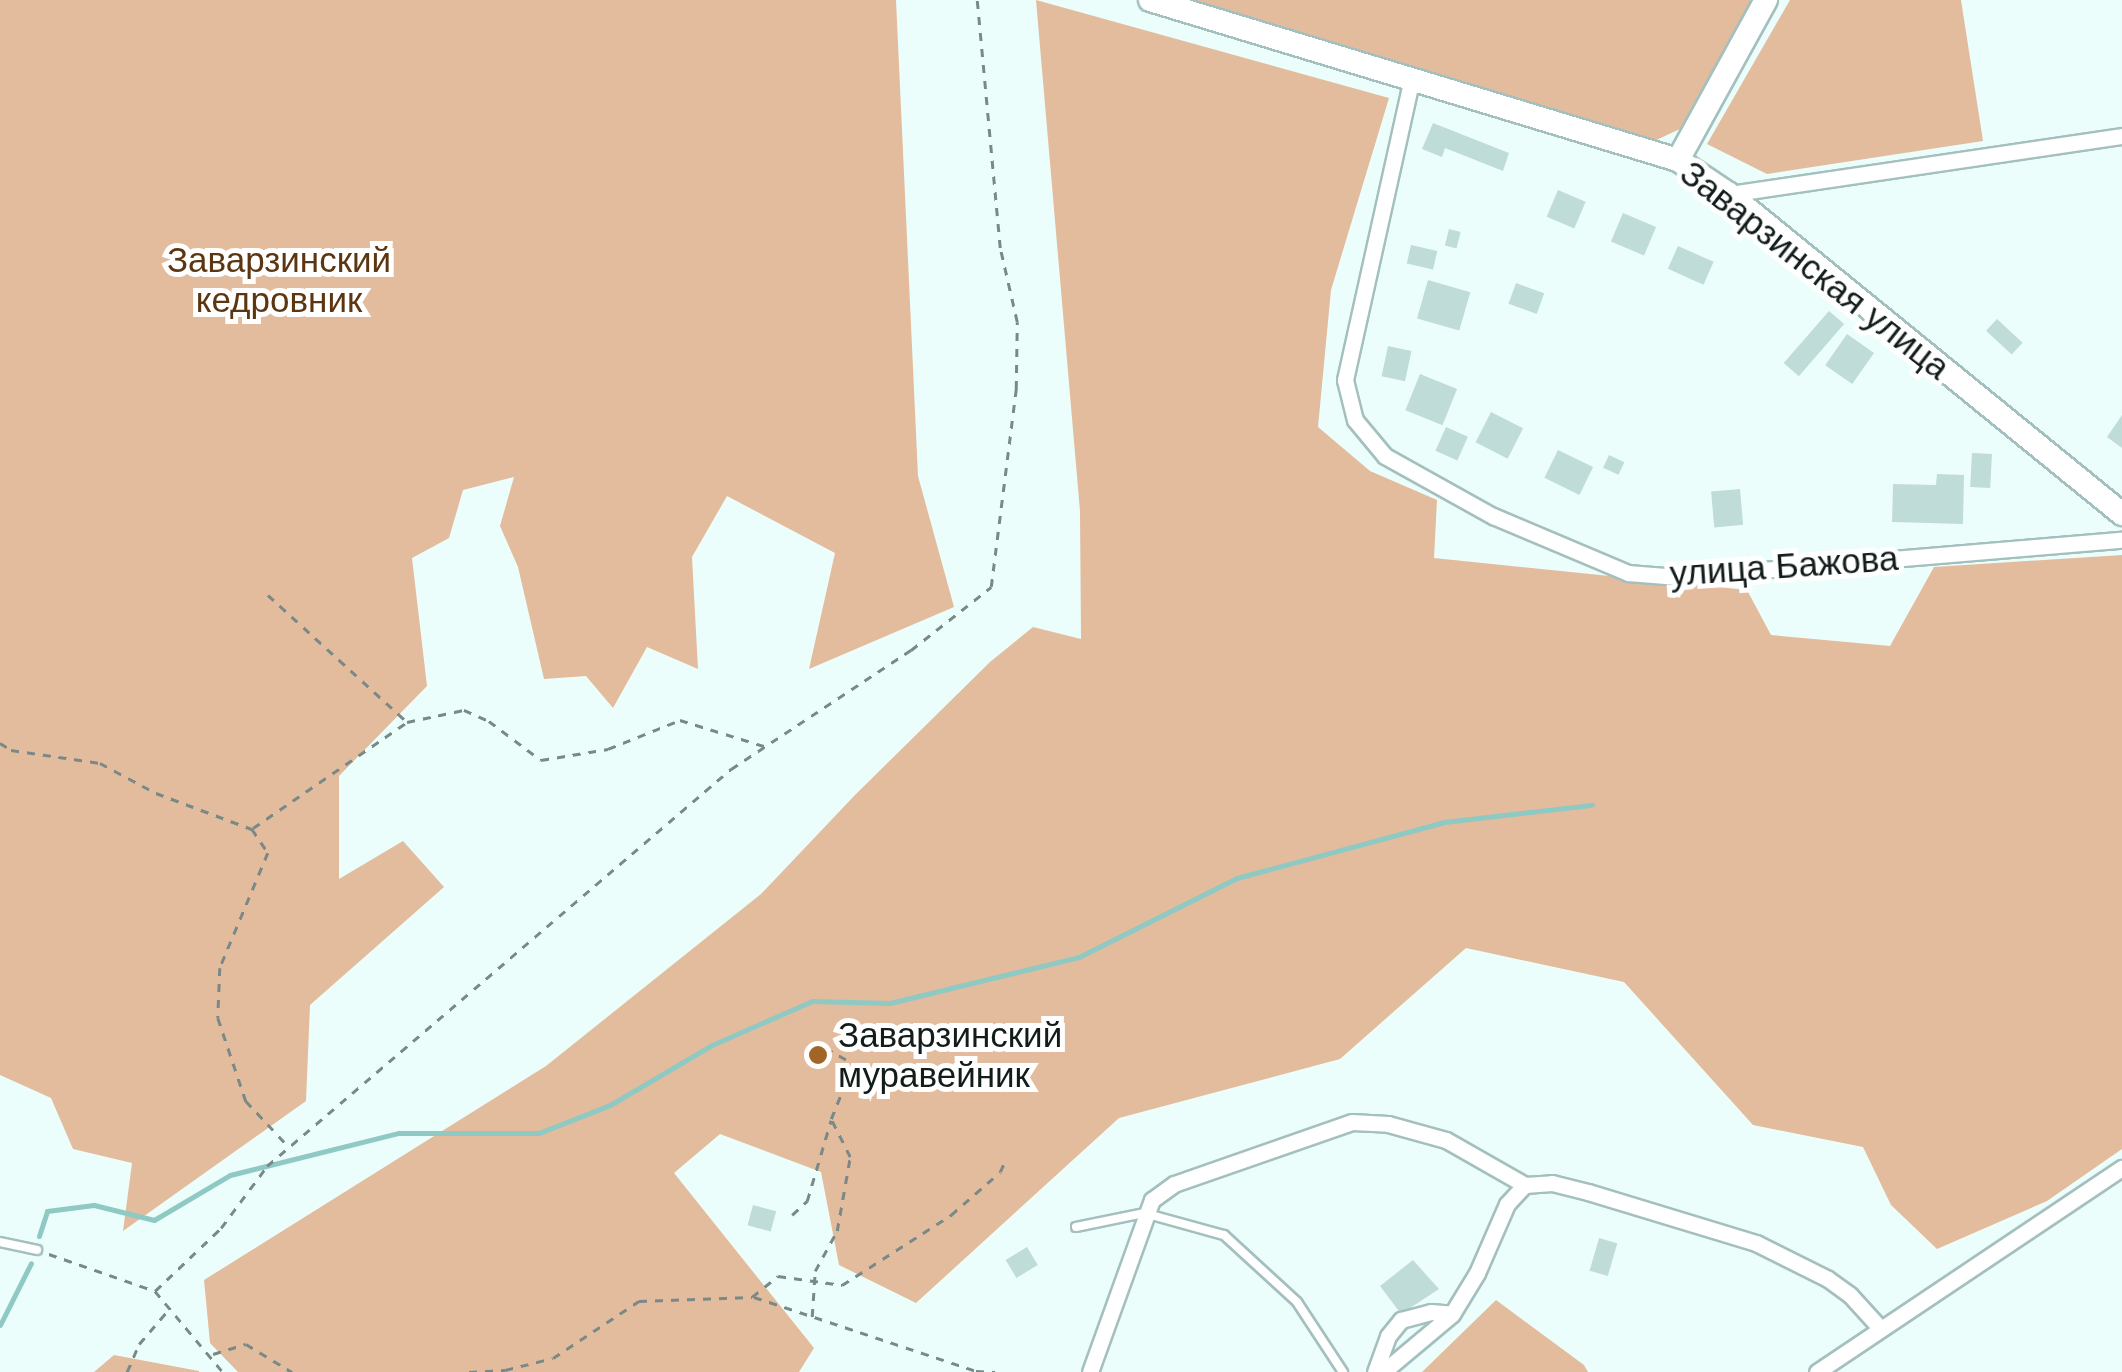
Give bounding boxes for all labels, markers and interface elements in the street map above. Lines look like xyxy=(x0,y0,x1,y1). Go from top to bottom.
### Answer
street label: Заварзинская улица xyxy=(1672,152,1958,388)
park label: Заварзинский кедровник xyxy=(167,239,391,321)
street label: улица Бажова xyxy=(1668,537,1900,595)
place label: Заварзинский муравейник xyxy=(838,1014,1062,1096)
marker: Заварзинский муравейник xyxy=(807,1044,829,1066)

